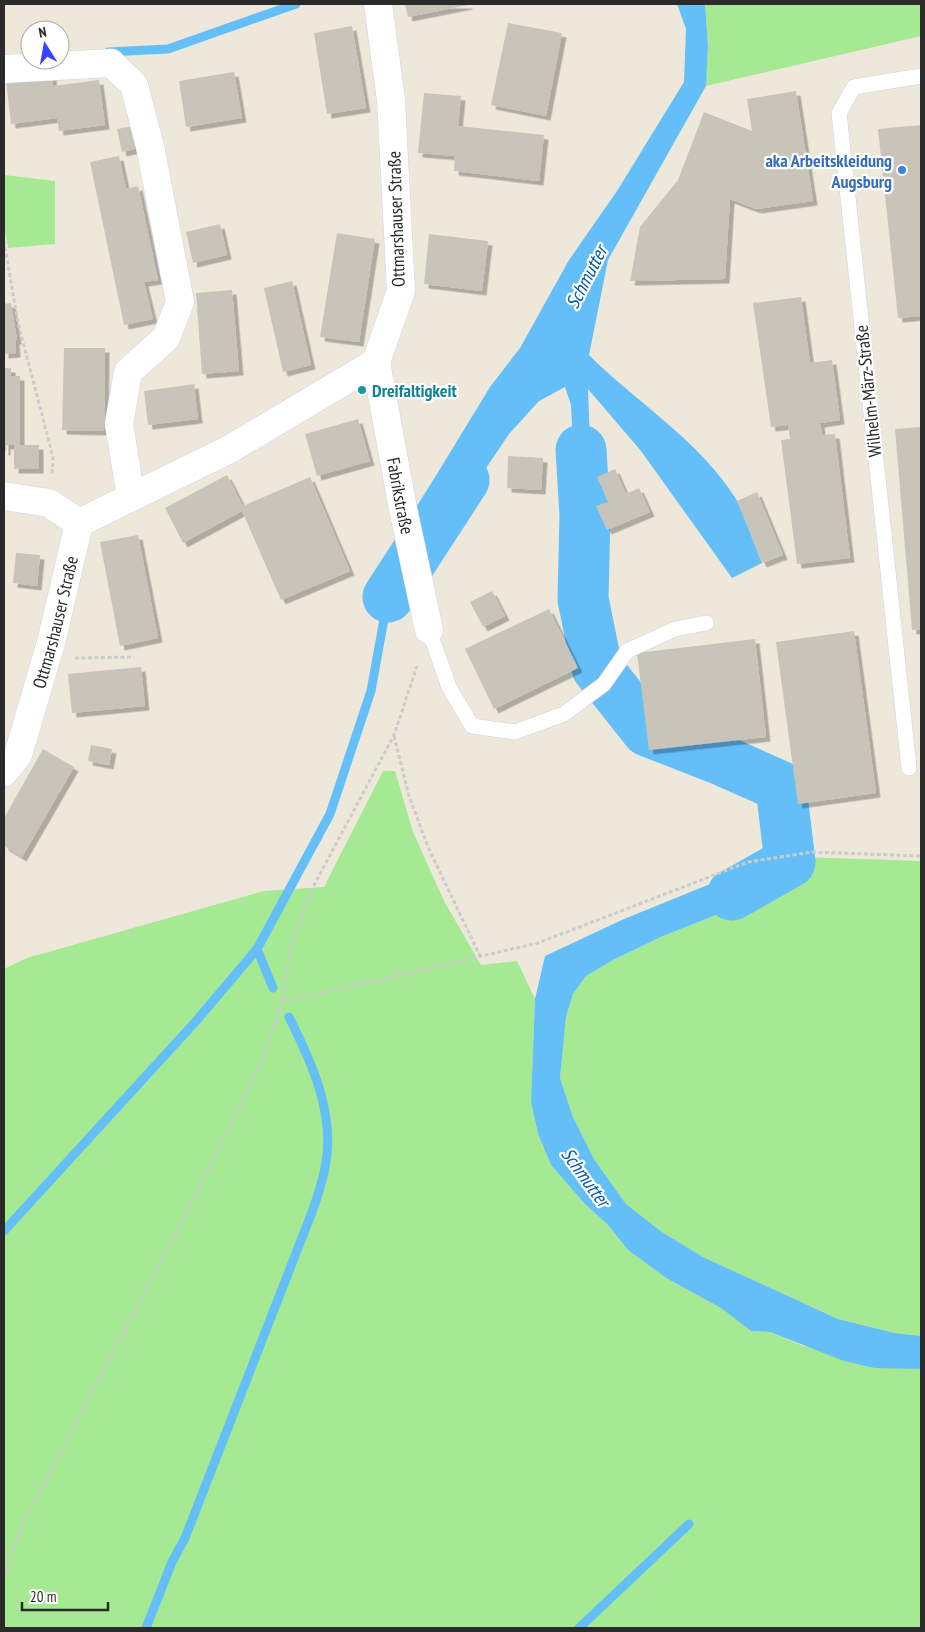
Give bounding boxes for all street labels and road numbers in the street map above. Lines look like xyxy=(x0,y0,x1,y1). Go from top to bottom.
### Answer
street label: Ottmarshauser Straße xyxy=(382,151,410,287)
street label: Wilhelm-März-Straße xyxy=(850,324,886,458)
street label: Fabrikstraße xyxy=(382,455,420,536)
street label: Ottmarshauser Straße xyxy=(27,553,82,691)

